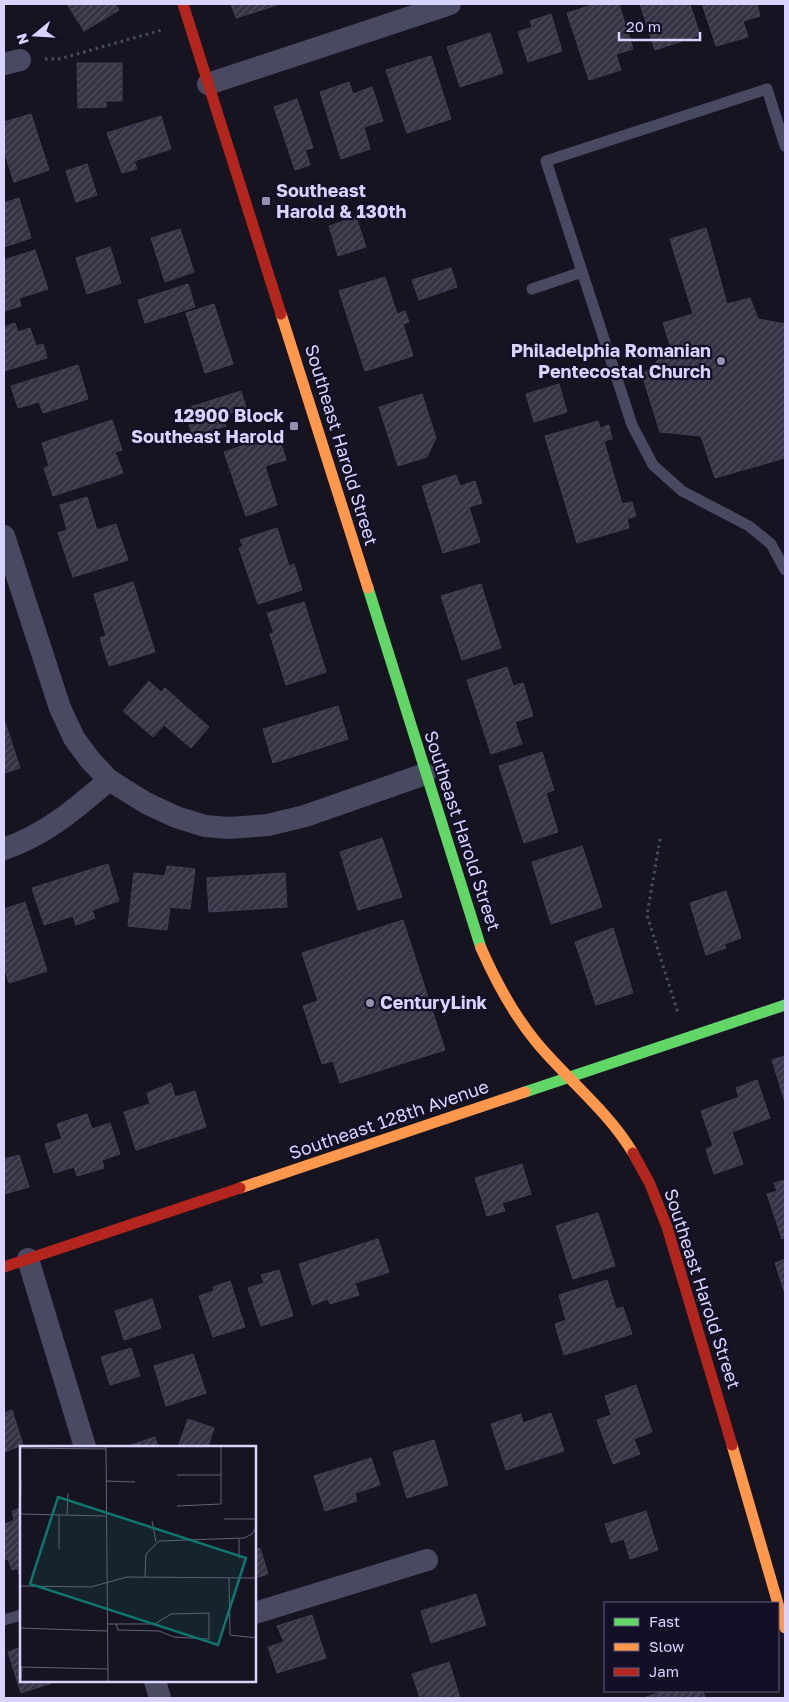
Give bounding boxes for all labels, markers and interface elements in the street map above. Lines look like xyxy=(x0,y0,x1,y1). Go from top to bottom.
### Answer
north arrow xyxy=(10,10,60,60)
scale bar xyxy=(619,10,700,42)
text: 20 m xyxy=(626,17,661,35)
text: N xyxy=(12,31,32,47)
place label: Southeast Harold & 130th xyxy=(276,179,407,222)
marker: Southeast Harold & 130th xyxy=(260,195,272,207)
place label: Philadelphia Romanian Pentecostal Church xyxy=(511,339,711,382)
street label: Southeast Harold Street xyxy=(301,341,383,548)
marker: Philadelphia Romanian Pentecostal Church xyxy=(715,355,727,367)
place label: 12900 Block Southeast Harold xyxy=(131,404,285,447)
marker: 12900 Block Southeast Harold xyxy=(288,420,300,432)
street label: Southeast Harold Street xyxy=(420,728,506,934)
place label: CenturyLink xyxy=(380,991,488,1013)
marker: CenturyLink xyxy=(364,997,376,1009)
street label: Southeast 128th Avenue xyxy=(286,1075,491,1164)
street label: Southeast Harold Street xyxy=(660,1186,746,1392)
inset map xyxy=(20,1446,256,1682)
legend xyxy=(604,1602,779,1692)
text: Fast xyxy=(649,1612,680,1630)
text: Slow xyxy=(649,1637,684,1655)
text: Jam xyxy=(649,1662,679,1680)

